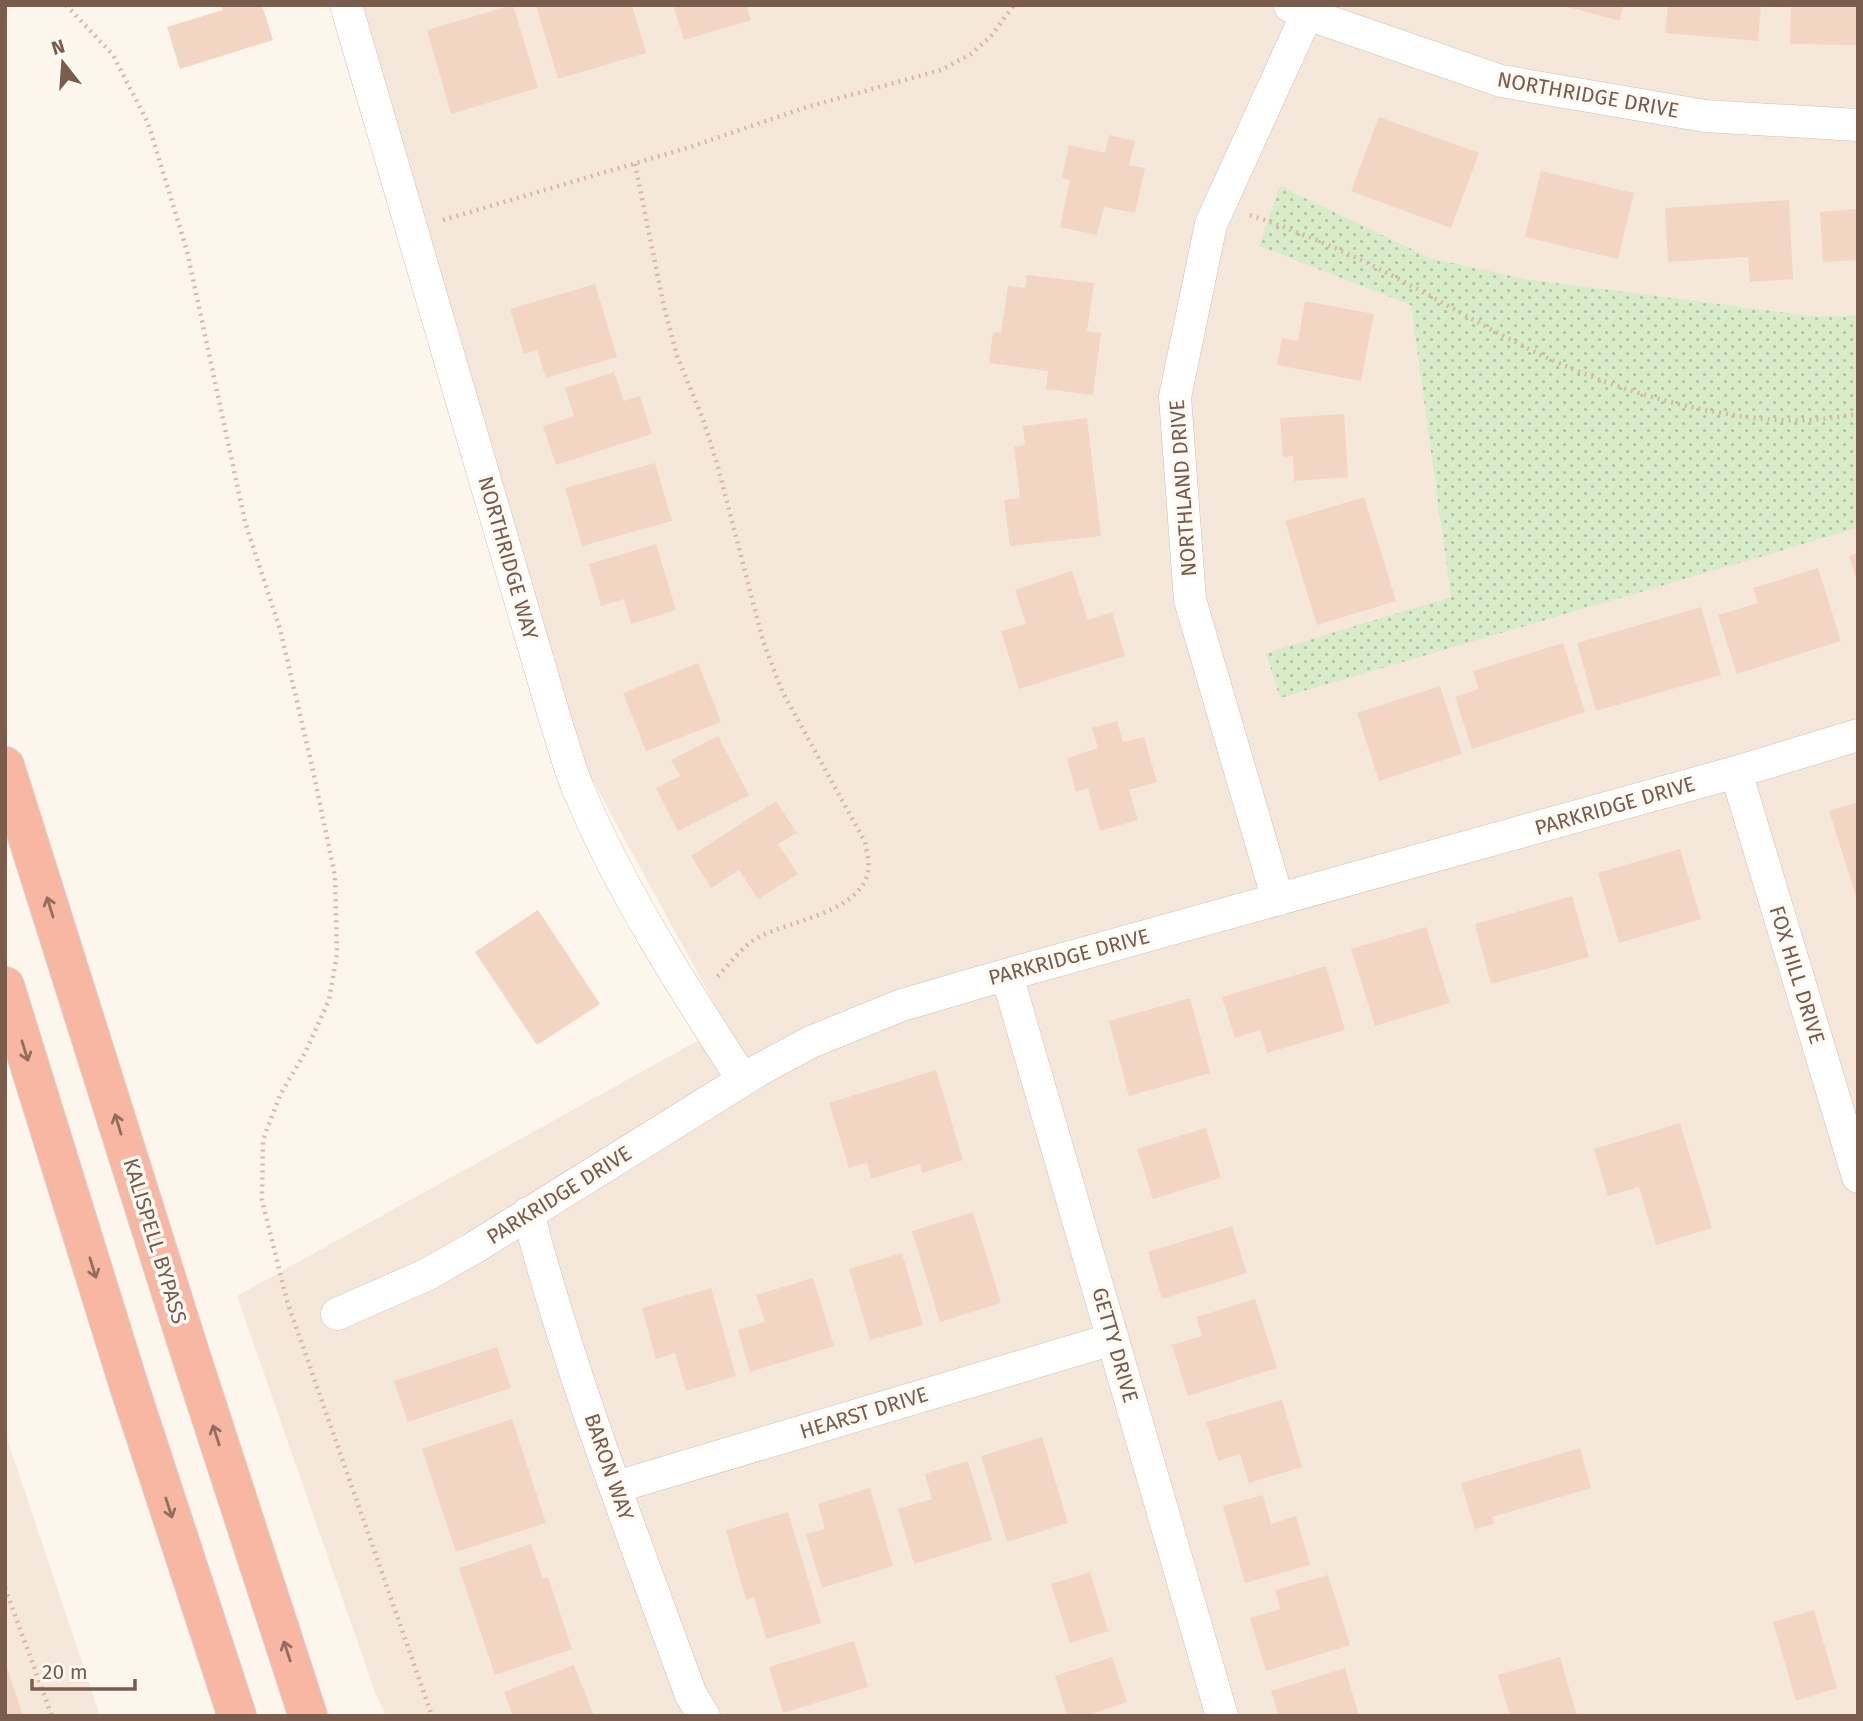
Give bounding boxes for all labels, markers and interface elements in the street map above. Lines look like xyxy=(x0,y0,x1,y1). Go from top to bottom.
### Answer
north arrow xyxy=(28,28,98,98)
text: N xyxy=(49,34,68,60)
street label: NORTHRIDGE DRIVE xyxy=(1495,66,1681,124)
street label: NORTHLAND DRIVE xyxy=(1164,399,1202,577)
street label: NORTHRIDGE WAY xyxy=(472,473,544,643)
street label: PARKRIDGE DRIVE xyxy=(1532,771,1698,841)
one-way arrow xyxy=(42,897,55,919)
street label: FOX HILL DRIVE xyxy=(1764,903,1830,1047)
street label: PARKRIDGE DRIVE xyxy=(986,923,1152,991)
one-way arrow xyxy=(20,1040,33,1062)
one-way arrow xyxy=(110,1114,123,1136)
street label: PARKRIDGE DRIVE xyxy=(482,1140,636,1250)
street label: KALISPELL BYPASS xyxy=(117,1155,193,1327)
one-way arrow xyxy=(87,1257,100,1279)
street label: GETTY DRIVE xyxy=(1086,1284,1144,1406)
street label: HEARST DRIVE xyxy=(797,1381,931,1445)
street label: BARON WAY xyxy=(579,1410,640,1524)
one-way arrow xyxy=(209,1424,221,1446)
one-way arrow xyxy=(164,1497,176,1519)
one-way arrow xyxy=(279,1640,292,1662)
scale bar xyxy=(32,1648,135,1692)
text: 20 m xyxy=(42,1659,88,1685)

